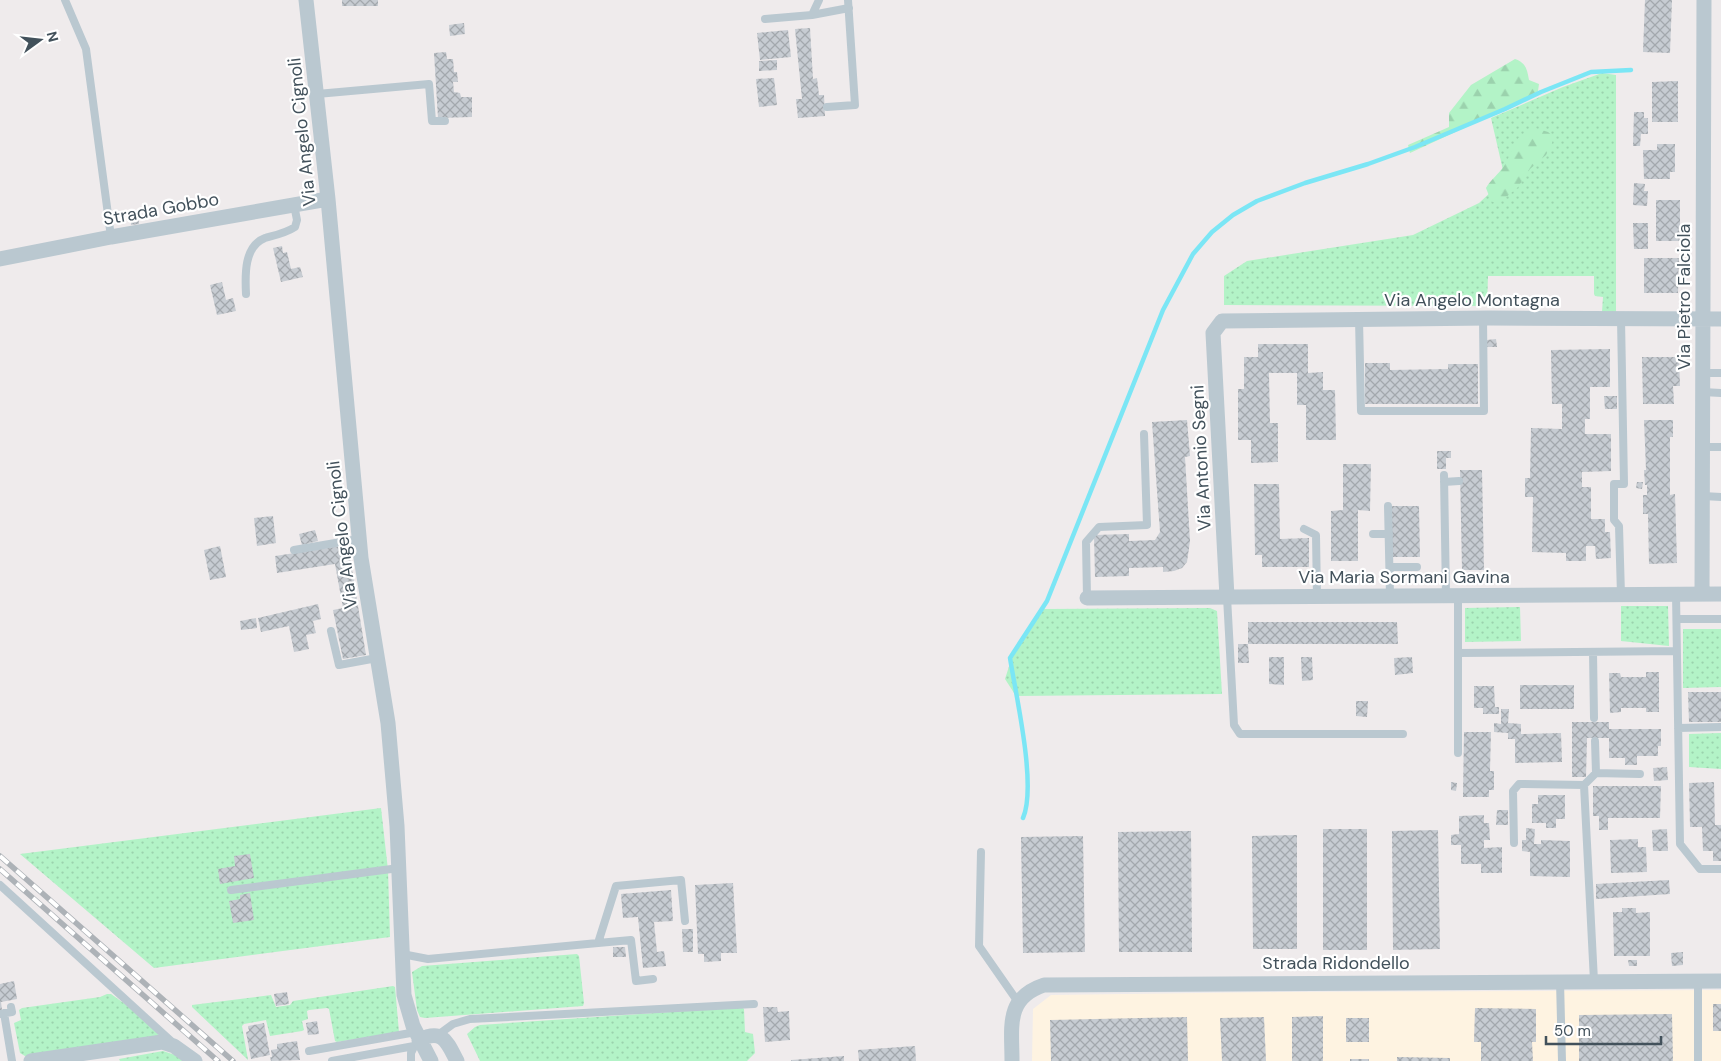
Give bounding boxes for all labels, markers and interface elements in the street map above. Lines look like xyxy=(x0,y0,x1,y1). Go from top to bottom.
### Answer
north arrow xyxy=(15,15,65,65)
text: N xyxy=(43,29,63,44)
street label: Via Angelo Cignoli xyxy=(282,57,322,207)
street label: Strada Gobbo xyxy=(101,187,221,231)
street label: Via Pietro Falciola xyxy=(1672,224,1696,370)
street label: Via Angelo Montagna xyxy=(1384,288,1560,312)
street label: Via Antonio Segni xyxy=(1185,384,1217,532)
street label: Via Angelo Cignoli xyxy=(321,459,363,611)
street label: Via Maria Sormani Gavina xyxy=(1298,565,1510,589)
street label: Strada Ridondello xyxy=(1262,951,1410,975)
scale bar xyxy=(1546,1014,1661,1046)
text: 50 m xyxy=(1554,1021,1591,1041)

